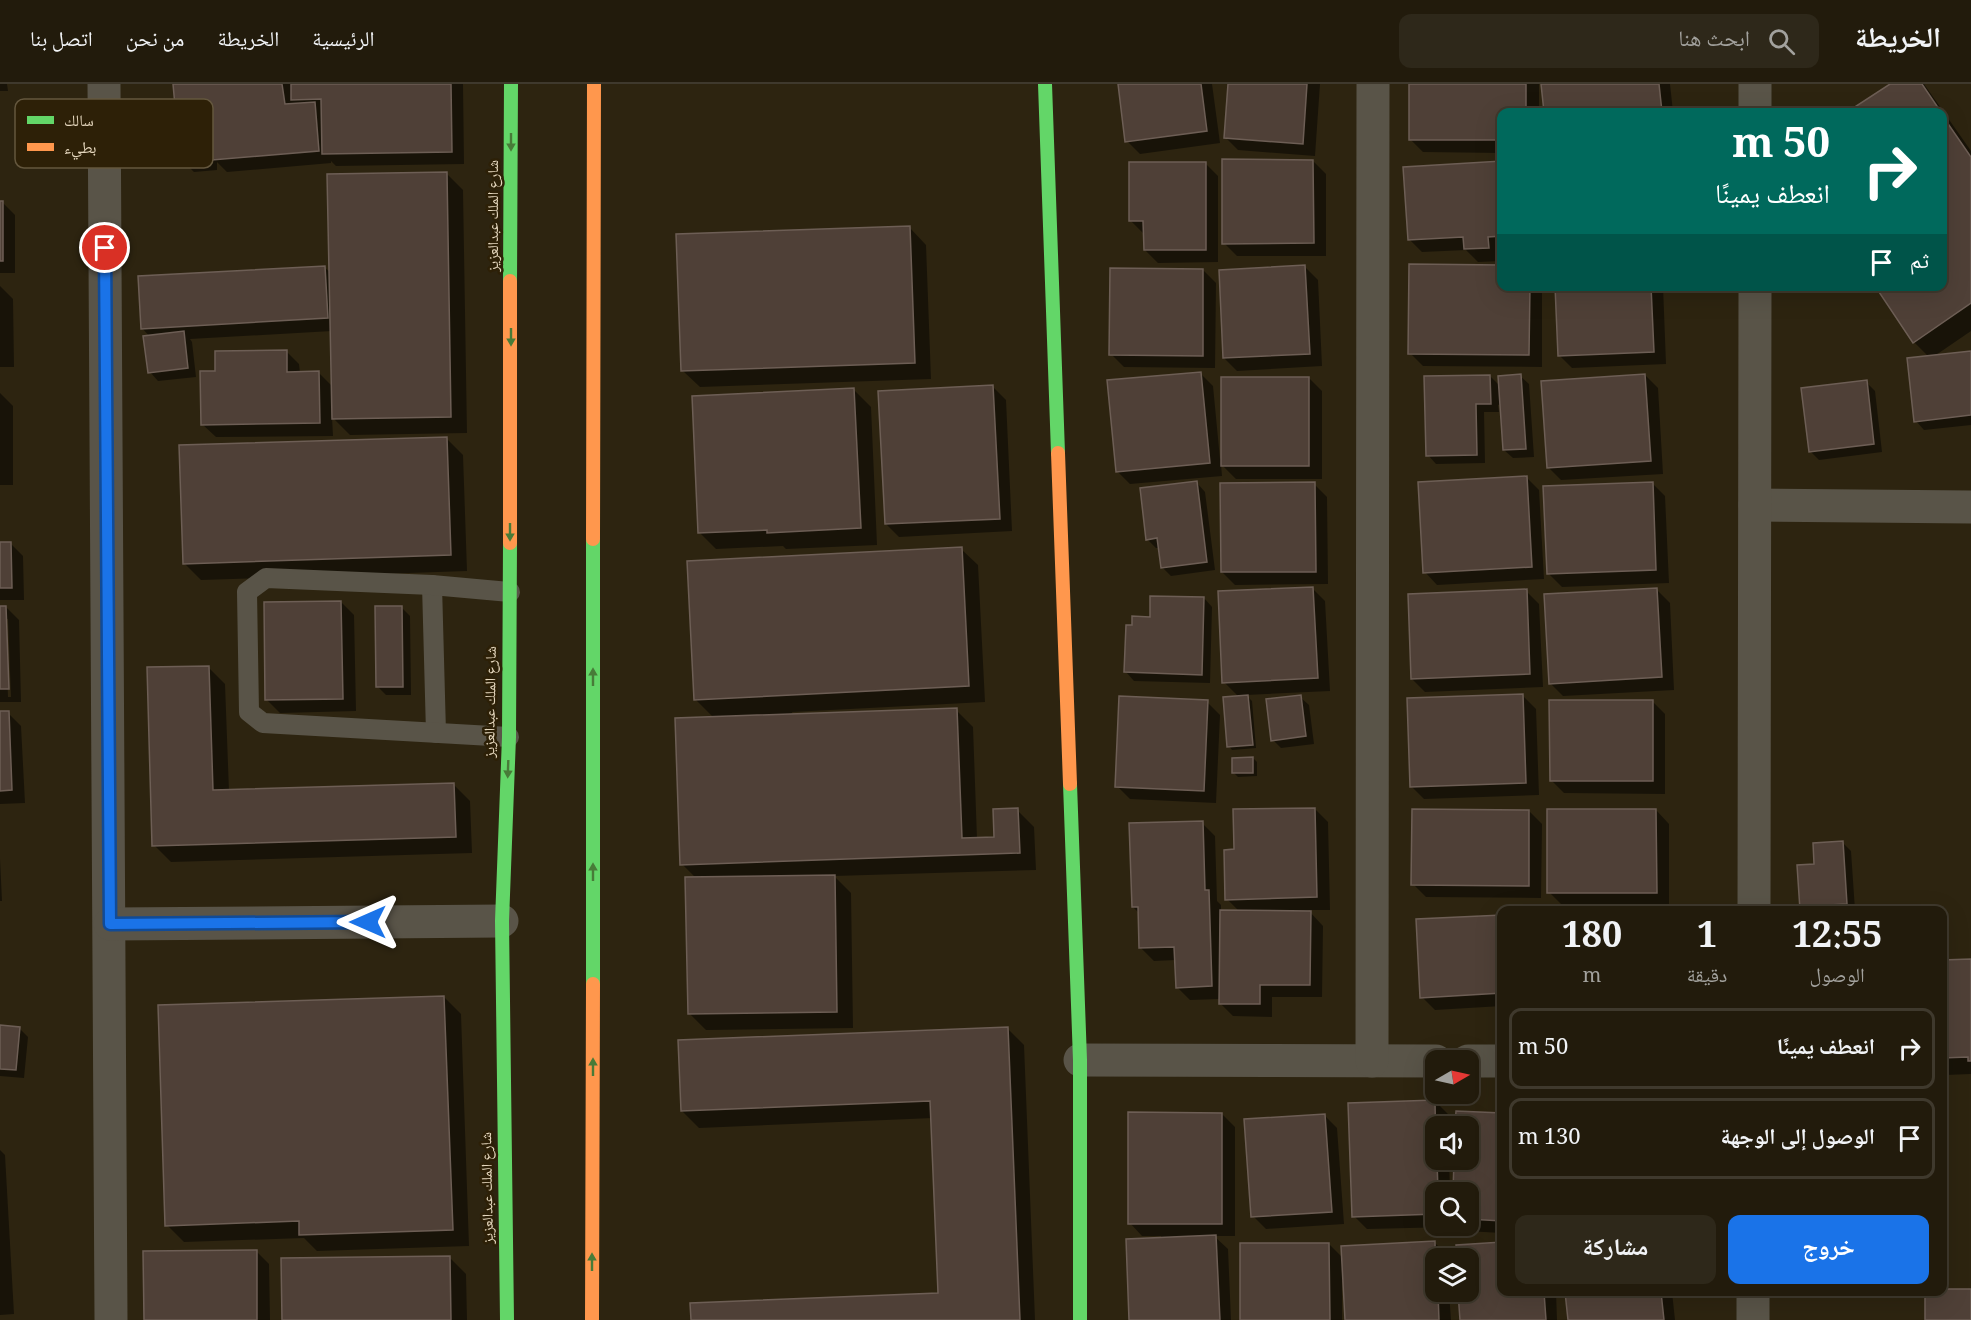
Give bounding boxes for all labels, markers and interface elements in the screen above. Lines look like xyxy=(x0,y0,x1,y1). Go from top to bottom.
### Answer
search box xyxy=(1399,14,1819,68)
text: الخريطة xyxy=(1855,17,1941,65)
text: ابحث هنا xyxy=(1678,22,1750,60)
text: اتصل بنا xyxy=(30,24,93,59)
text: من نحن xyxy=(126,24,184,59)
text: الخريطة xyxy=(217,24,279,59)
text: الرئيسية xyxy=(312,24,374,59)
icon: search xyxy=(1765,25,1798,58)
legend xyxy=(15,99,213,168)
text: سالك xyxy=(64,109,94,136)
text: 50 m xyxy=(1732,112,1830,184)
icon: right xyxy=(1851,132,1929,210)
one-way arrow xyxy=(506,133,516,152)
text: بطيء xyxy=(64,136,96,163)
street label: شارع الملك عبدالعزيز xyxy=(482,160,508,273)
text: انعطف يمينًا xyxy=(1715,174,1830,220)
pin xyxy=(79,222,130,273)
icon: arrive xyxy=(88,231,121,264)
text: ثم xyxy=(1910,244,1929,282)
icon: arrive xyxy=(1865,246,1898,279)
one-way arrow xyxy=(506,328,516,347)
one-way arrow xyxy=(505,523,515,542)
street label: شارع الملك عبدالعزيز xyxy=(478,646,506,759)
one-way arrow xyxy=(588,667,598,686)
one-way arrow xyxy=(503,760,513,779)
one-way arrow xyxy=(588,862,598,881)
position arrow xyxy=(336,890,400,954)
text: 180 xyxy=(1562,909,1622,970)
text: 1 xyxy=(1697,909,1717,970)
text: 12:55 xyxy=(1792,909,1882,970)
text: m xyxy=(1582,961,1601,995)
text: دقيقة xyxy=(1687,961,1727,995)
text: الوصول xyxy=(1810,961,1865,995)
text: 50 m xyxy=(1518,1030,1568,1068)
text: انعطف يمينًا xyxy=(1777,1030,1875,1068)
icon: right xyxy=(1893,1032,1926,1065)
north arrow xyxy=(1425,1050,1479,1104)
map controls xyxy=(1425,1050,1479,1302)
one-way arrow xyxy=(588,1057,598,1076)
button: sound xyxy=(1425,1116,1479,1170)
text: 130 m xyxy=(1518,1120,1581,1158)
text: الوصول إلى الوجهة xyxy=(1721,1120,1875,1158)
icon: arrive xyxy=(1893,1122,1926,1155)
street label: شارع الملك عبدالعزيز xyxy=(475,1132,503,1245)
button: search xyxy=(1425,1182,1479,1236)
button: مشاركة xyxy=(1515,1215,1716,1284)
button: خروج xyxy=(1728,1215,1929,1284)
button: layers xyxy=(1425,1248,1479,1302)
one-way arrow xyxy=(587,1252,597,1271)

